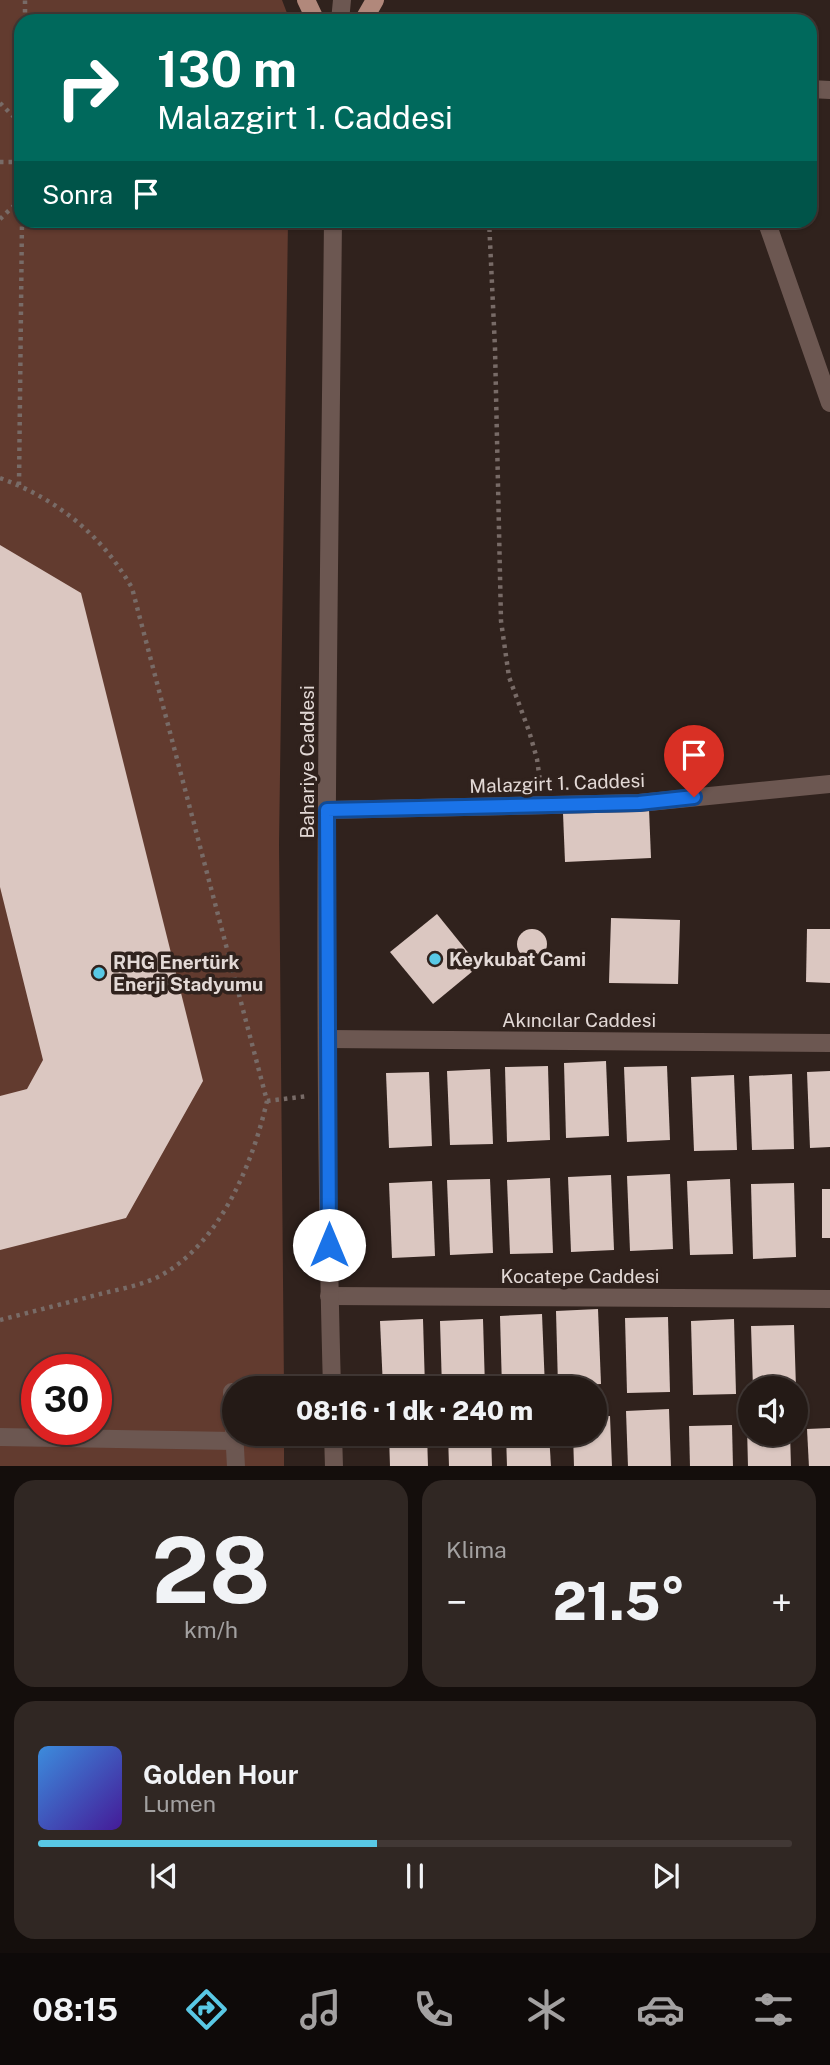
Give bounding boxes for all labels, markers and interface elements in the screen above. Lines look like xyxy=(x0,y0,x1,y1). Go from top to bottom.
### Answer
text: 130 m xyxy=(157,40,297,98)
icon: right xyxy=(42,42,133,133)
text: Malazgirt 1. Caddesi xyxy=(157,99,453,136)
icon: arrive xyxy=(127,175,165,213)
text: Sonra xyxy=(42,179,113,210)
street label: Bahariye Caddesi xyxy=(296,686,318,838)
pin xyxy=(664,725,724,797)
icon: arrive xyxy=(675,736,713,774)
street label: Malazgirt 1. Caddesi xyxy=(469,769,645,797)
place label: Keykubat Cami xyxy=(449,948,586,970)
place label: RHG Enertürk Enerji Stadyumu xyxy=(113,951,263,995)
marker: Keykubat Cami xyxy=(427,951,443,967)
marker: RHG Enertürk Enerji Stadyumu xyxy=(91,965,107,981)
street label: Akıncılar Caddesi xyxy=(502,1009,656,1031)
position arrow xyxy=(292,1208,366,1282)
street label: Kocatepe Caddesi xyxy=(501,1265,659,1287)
speed limit sign: 30 xyxy=(21,1354,112,1445)
map controls xyxy=(738,1376,808,1446)
button: sound xyxy=(738,1376,808,1446)
text: 08:16 · 1 dk · 240 m xyxy=(296,1395,533,1426)
text: 28 xyxy=(152,1517,270,1623)
text: Klima xyxy=(446,1536,507,1563)
text: 21.5° xyxy=(553,1571,685,1632)
text: − xyxy=(446,1580,467,1625)
text: + xyxy=(771,1580,792,1625)
text: km/h xyxy=(184,1616,238,1643)
text: Golden Hour xyxy=(143,1759,298,1790)
text: Lumen xyxy=(143,1790,216,1817)
icon: previous xyxy=(145,1857,183,1895)
icon: pause xyxy=(396,1857,434,1895)
icon: next xyxy=(647,1857,685,1895)
icon: directions xyxy=(182,1985,231,2034)
icon: music xyxy=(296,1985,345,2034)
icon: phone xyxy=(409,1985,458,2034)
icon: climate xyxy=(522,1985,571,2034)
icon: car xyxy=(636,1985,685,2034)
icon: filters xyxy=(749,1985,798,2034)
text: 08:15 xyxy=(32,1991,118,2028)

